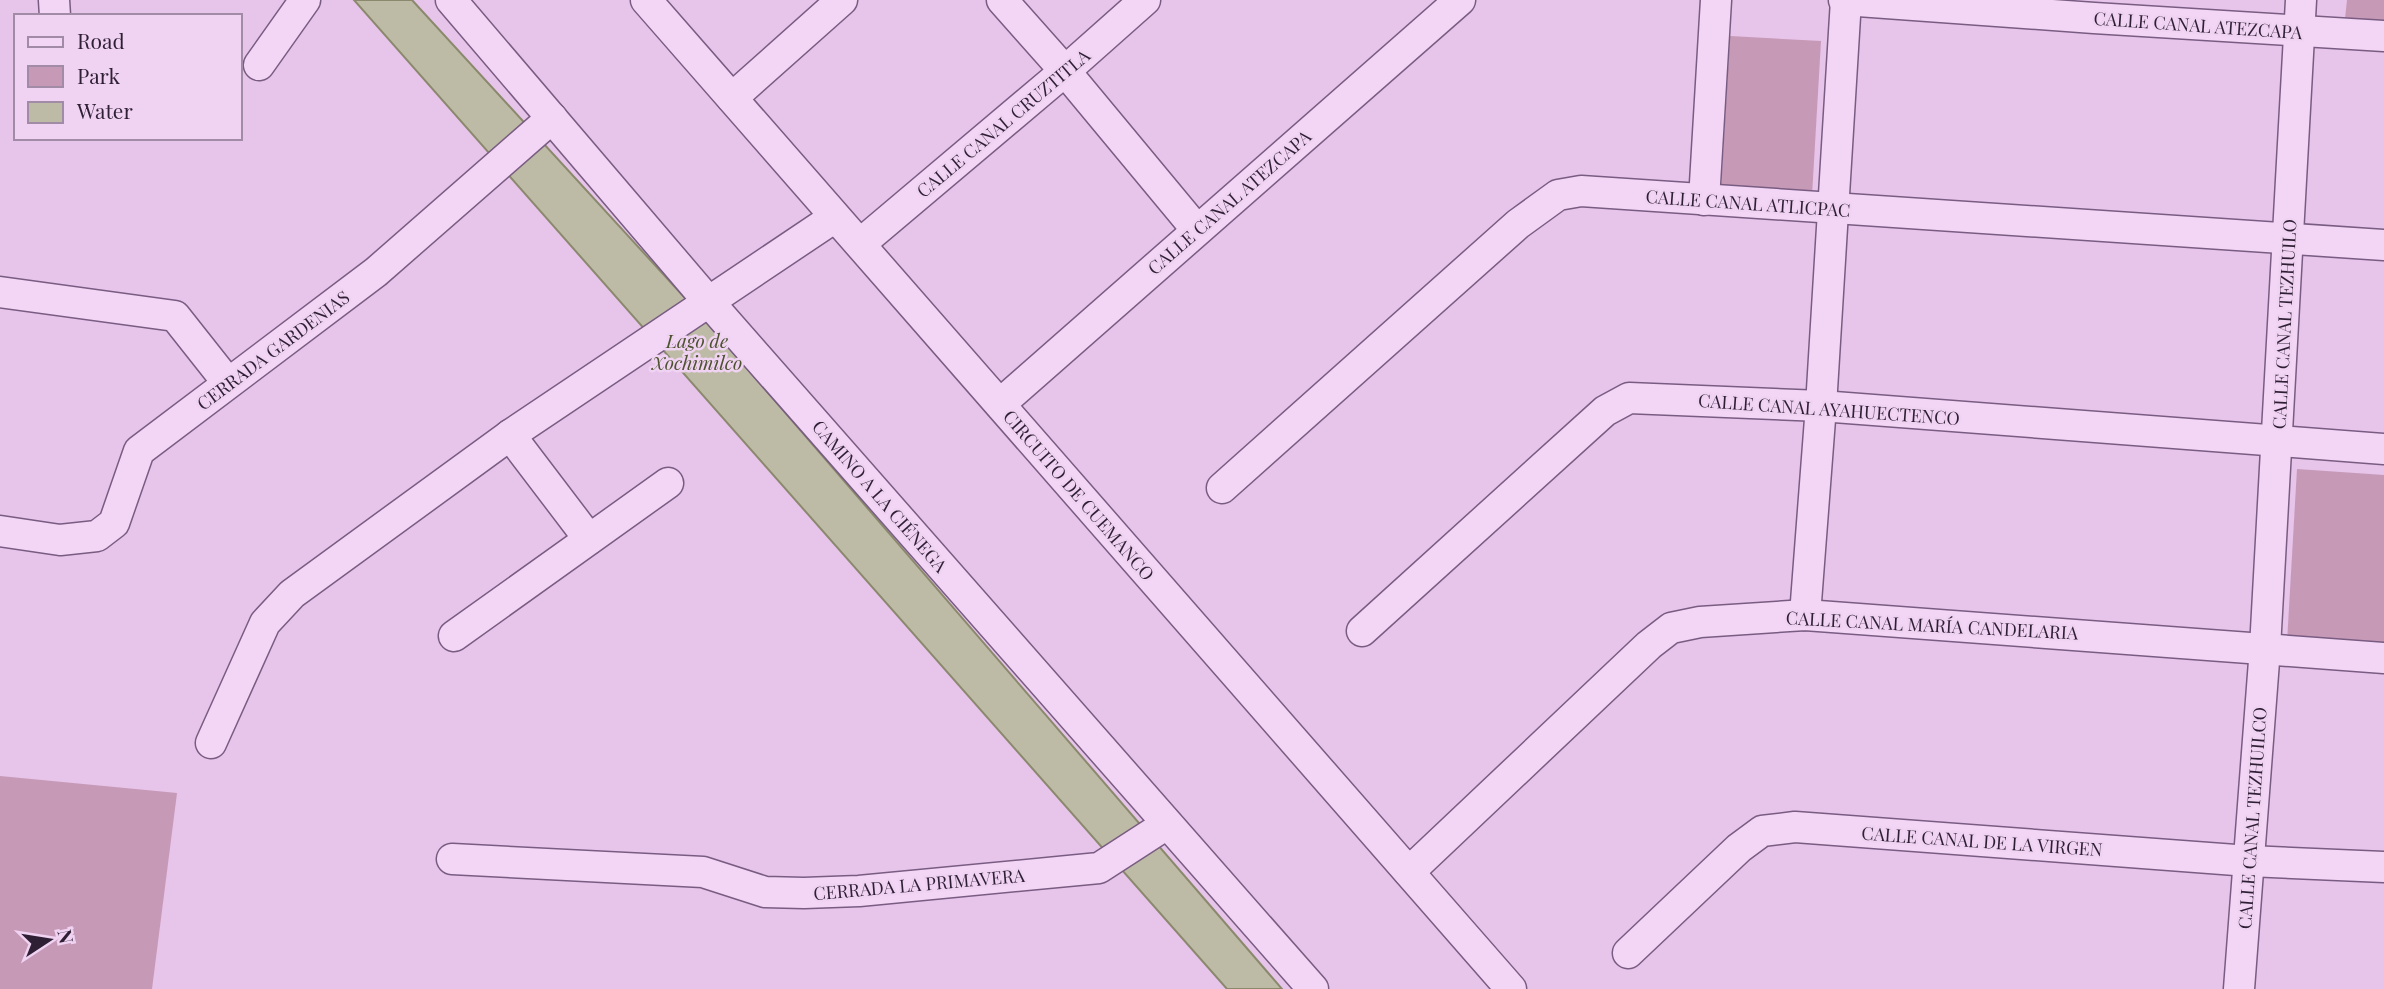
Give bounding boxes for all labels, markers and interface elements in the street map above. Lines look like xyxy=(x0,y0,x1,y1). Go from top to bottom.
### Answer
street label: CALLE CANAL ATEZCAPA xyxy=(2093,6,2304,44)
legend xyxy=(14,14,242,140)
text: Road xyxy=(77,26,125,54)
street label: CALLE CANAL CRUZTITLA xyxy=(911,43,1095,203)
text: Park xyxy=(77,61,121,89)
text: Water xyxy=(76,96,133,124)
street label: CALLE CANAL ATEZCAPA xyxy=(1142,124,1316,280)
street label: CALLE CANAL ATLICPAC xyxy=(1645,184,1851,222)
street label: CALLE CANAL TEZHUILO xyxy=(2267,218,2301,430)
street label: CERRADA GARDENIAS xyxy=(192,285,354,415)
water label: Lago de Xochimilco xyxy=(651,327,742,375)
street label: CALLE CANAL AYAHUECTENCO xyxy=(1697,388,1961,430)
street label: CIRCUITO DE CUEMANCO xyxy=(998,405,1160,585)
street label: CAMINO A LA CIÉNEGA xyxy=(807,415,953,578)
street label: CALLE CANAL MARÍA CANDELARIA xyxy=(1785,605,2079,645)
street label: CALLE CANAL TEZHUILCO xyxy=(2232,706,2272,930)
street label: CALLE CANAL DE LA VIRGEN xyxy=(1861,821,2104,861)
street label: CERRADA LA PRIMAVERA xyxy=(812,863,1026,905)
north arrow xyxy=(14,905,84,975)
text: N xyxy=(52,927,81,946)

